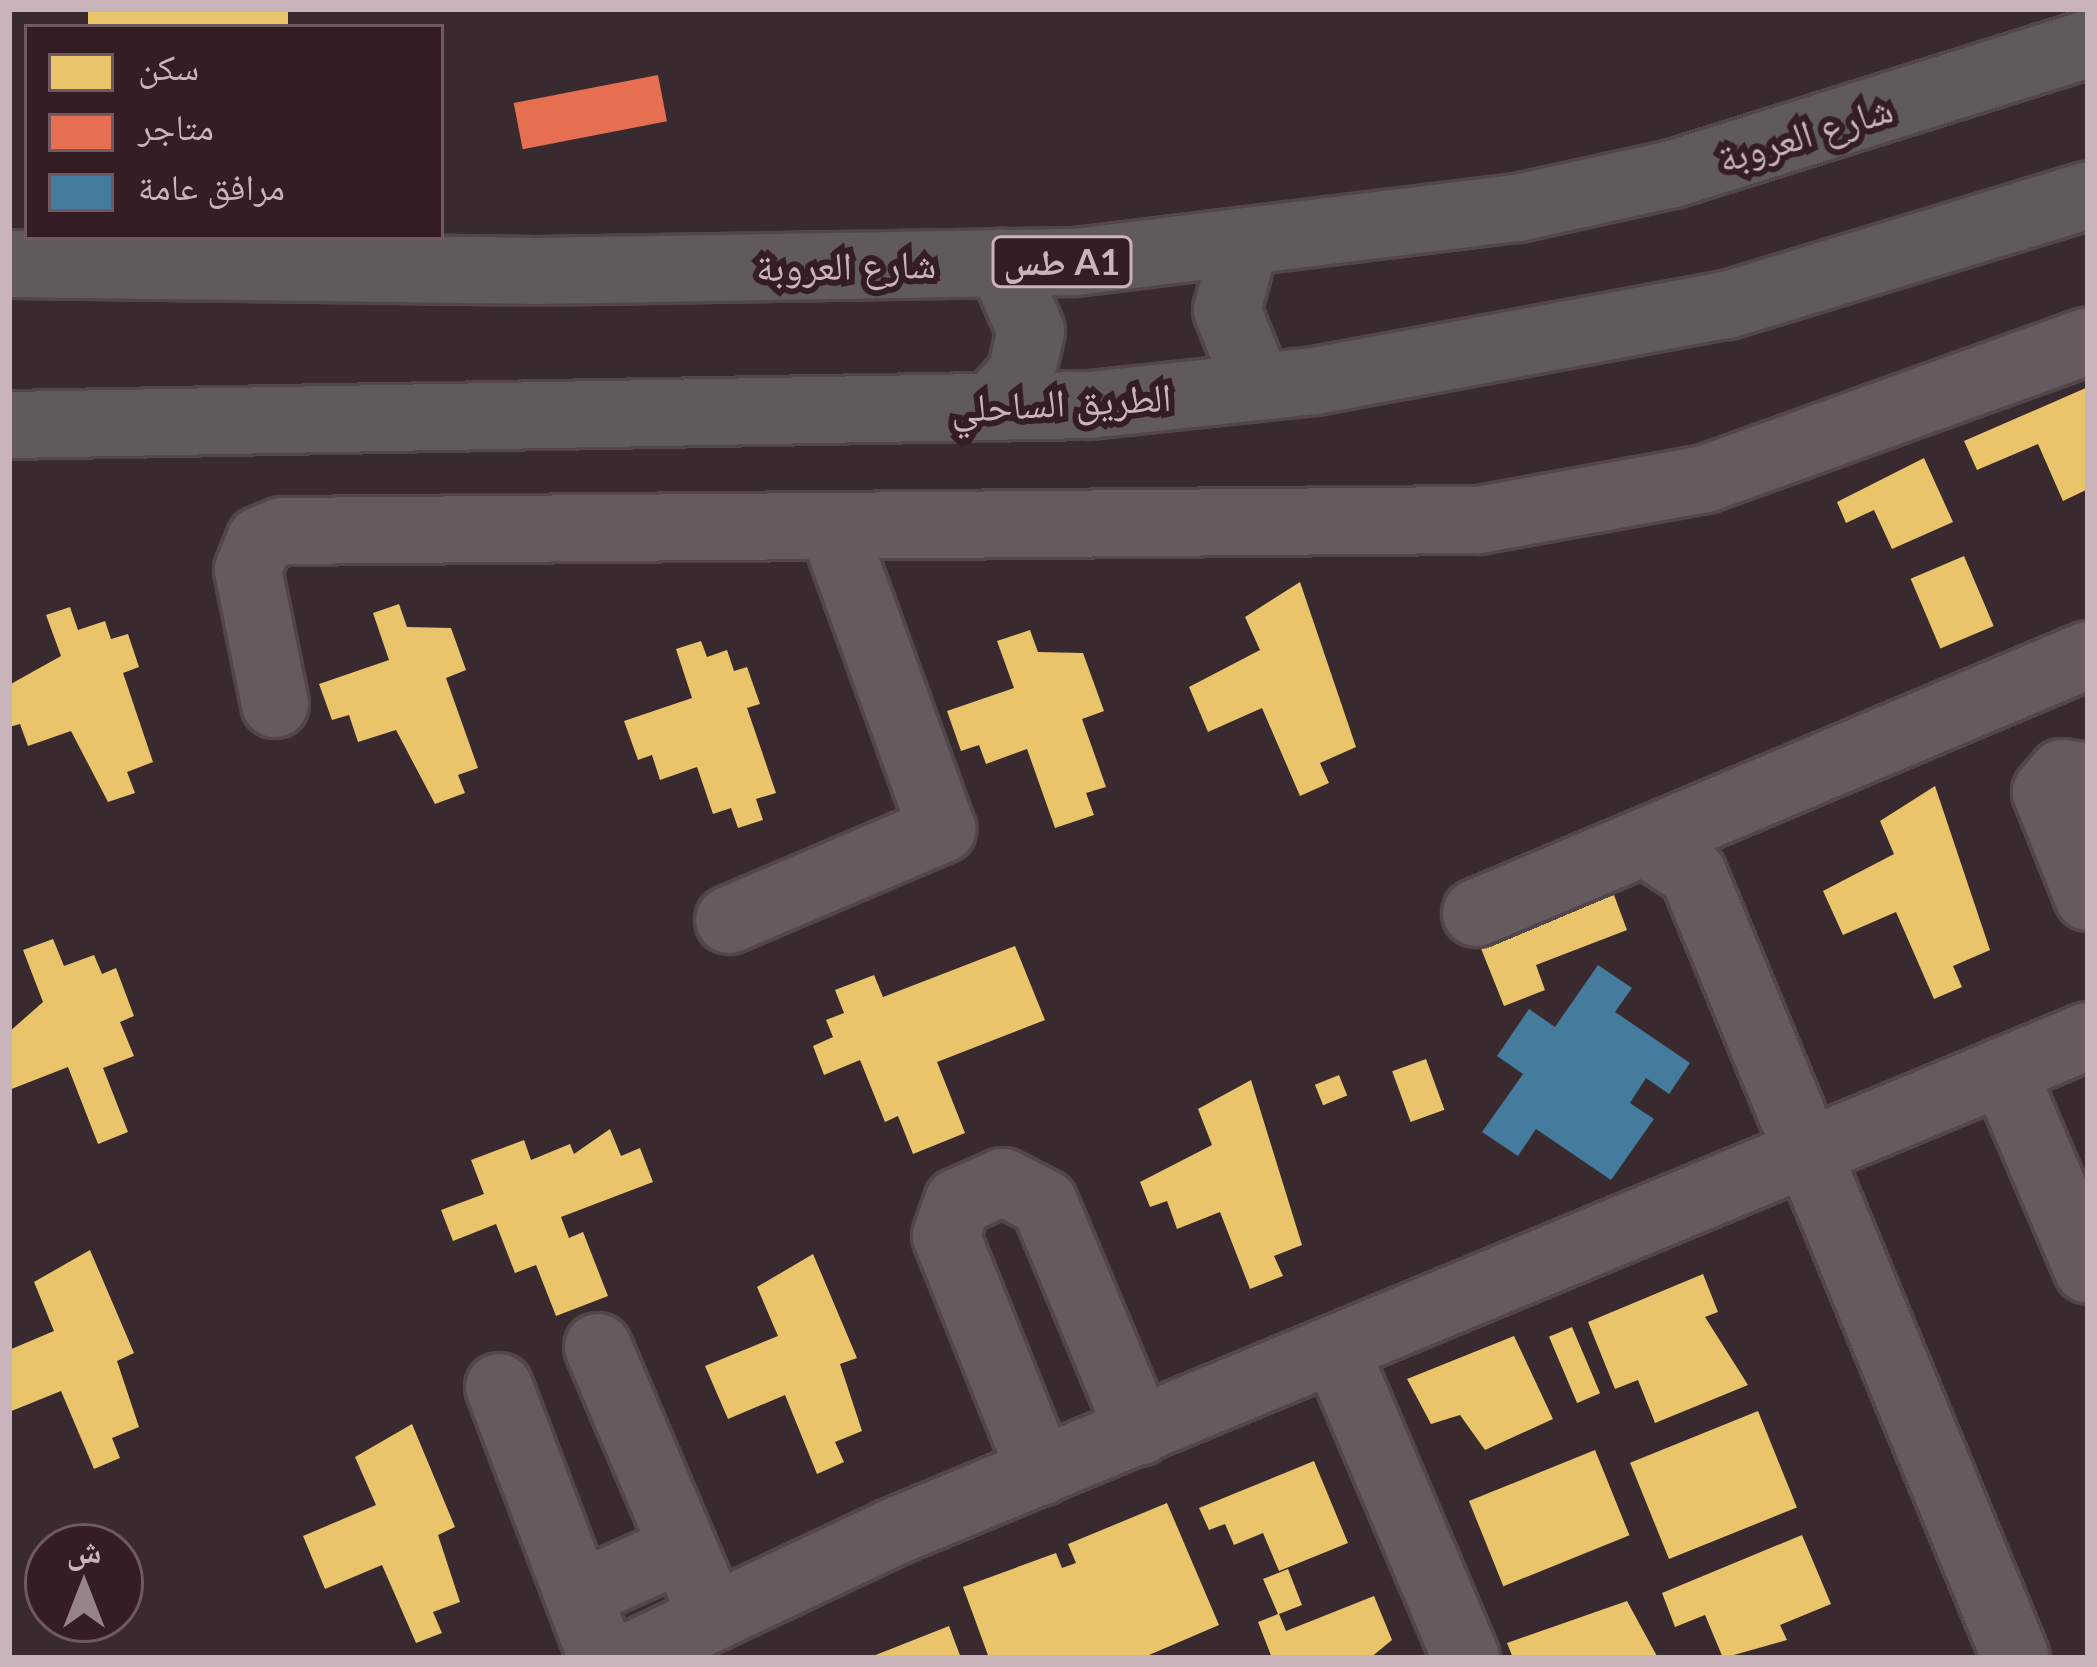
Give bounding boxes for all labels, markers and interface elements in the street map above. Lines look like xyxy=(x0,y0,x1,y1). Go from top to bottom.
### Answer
legend xyxy=(24,24,444,240)
text: سكن xyxy=(138,44,199,88)
street label: شارع العروبة xyxy=(1712,84,1898,182)
text: متاجر xyxy=(138,104,214,148)
text: مرافق عامة xyxy=(138,164,285,208)
road number: طس A1 xyxy=(990,232,1134,292)
street label: شارع العروبة xyxy=(756,240,936,290)
street label: الطريق الساحلي xyxy=(950,373,1172,431)
north arrow xyxy=(24,1523,144,1643)
text: ش xyxy=(66,1530,102,1570)

